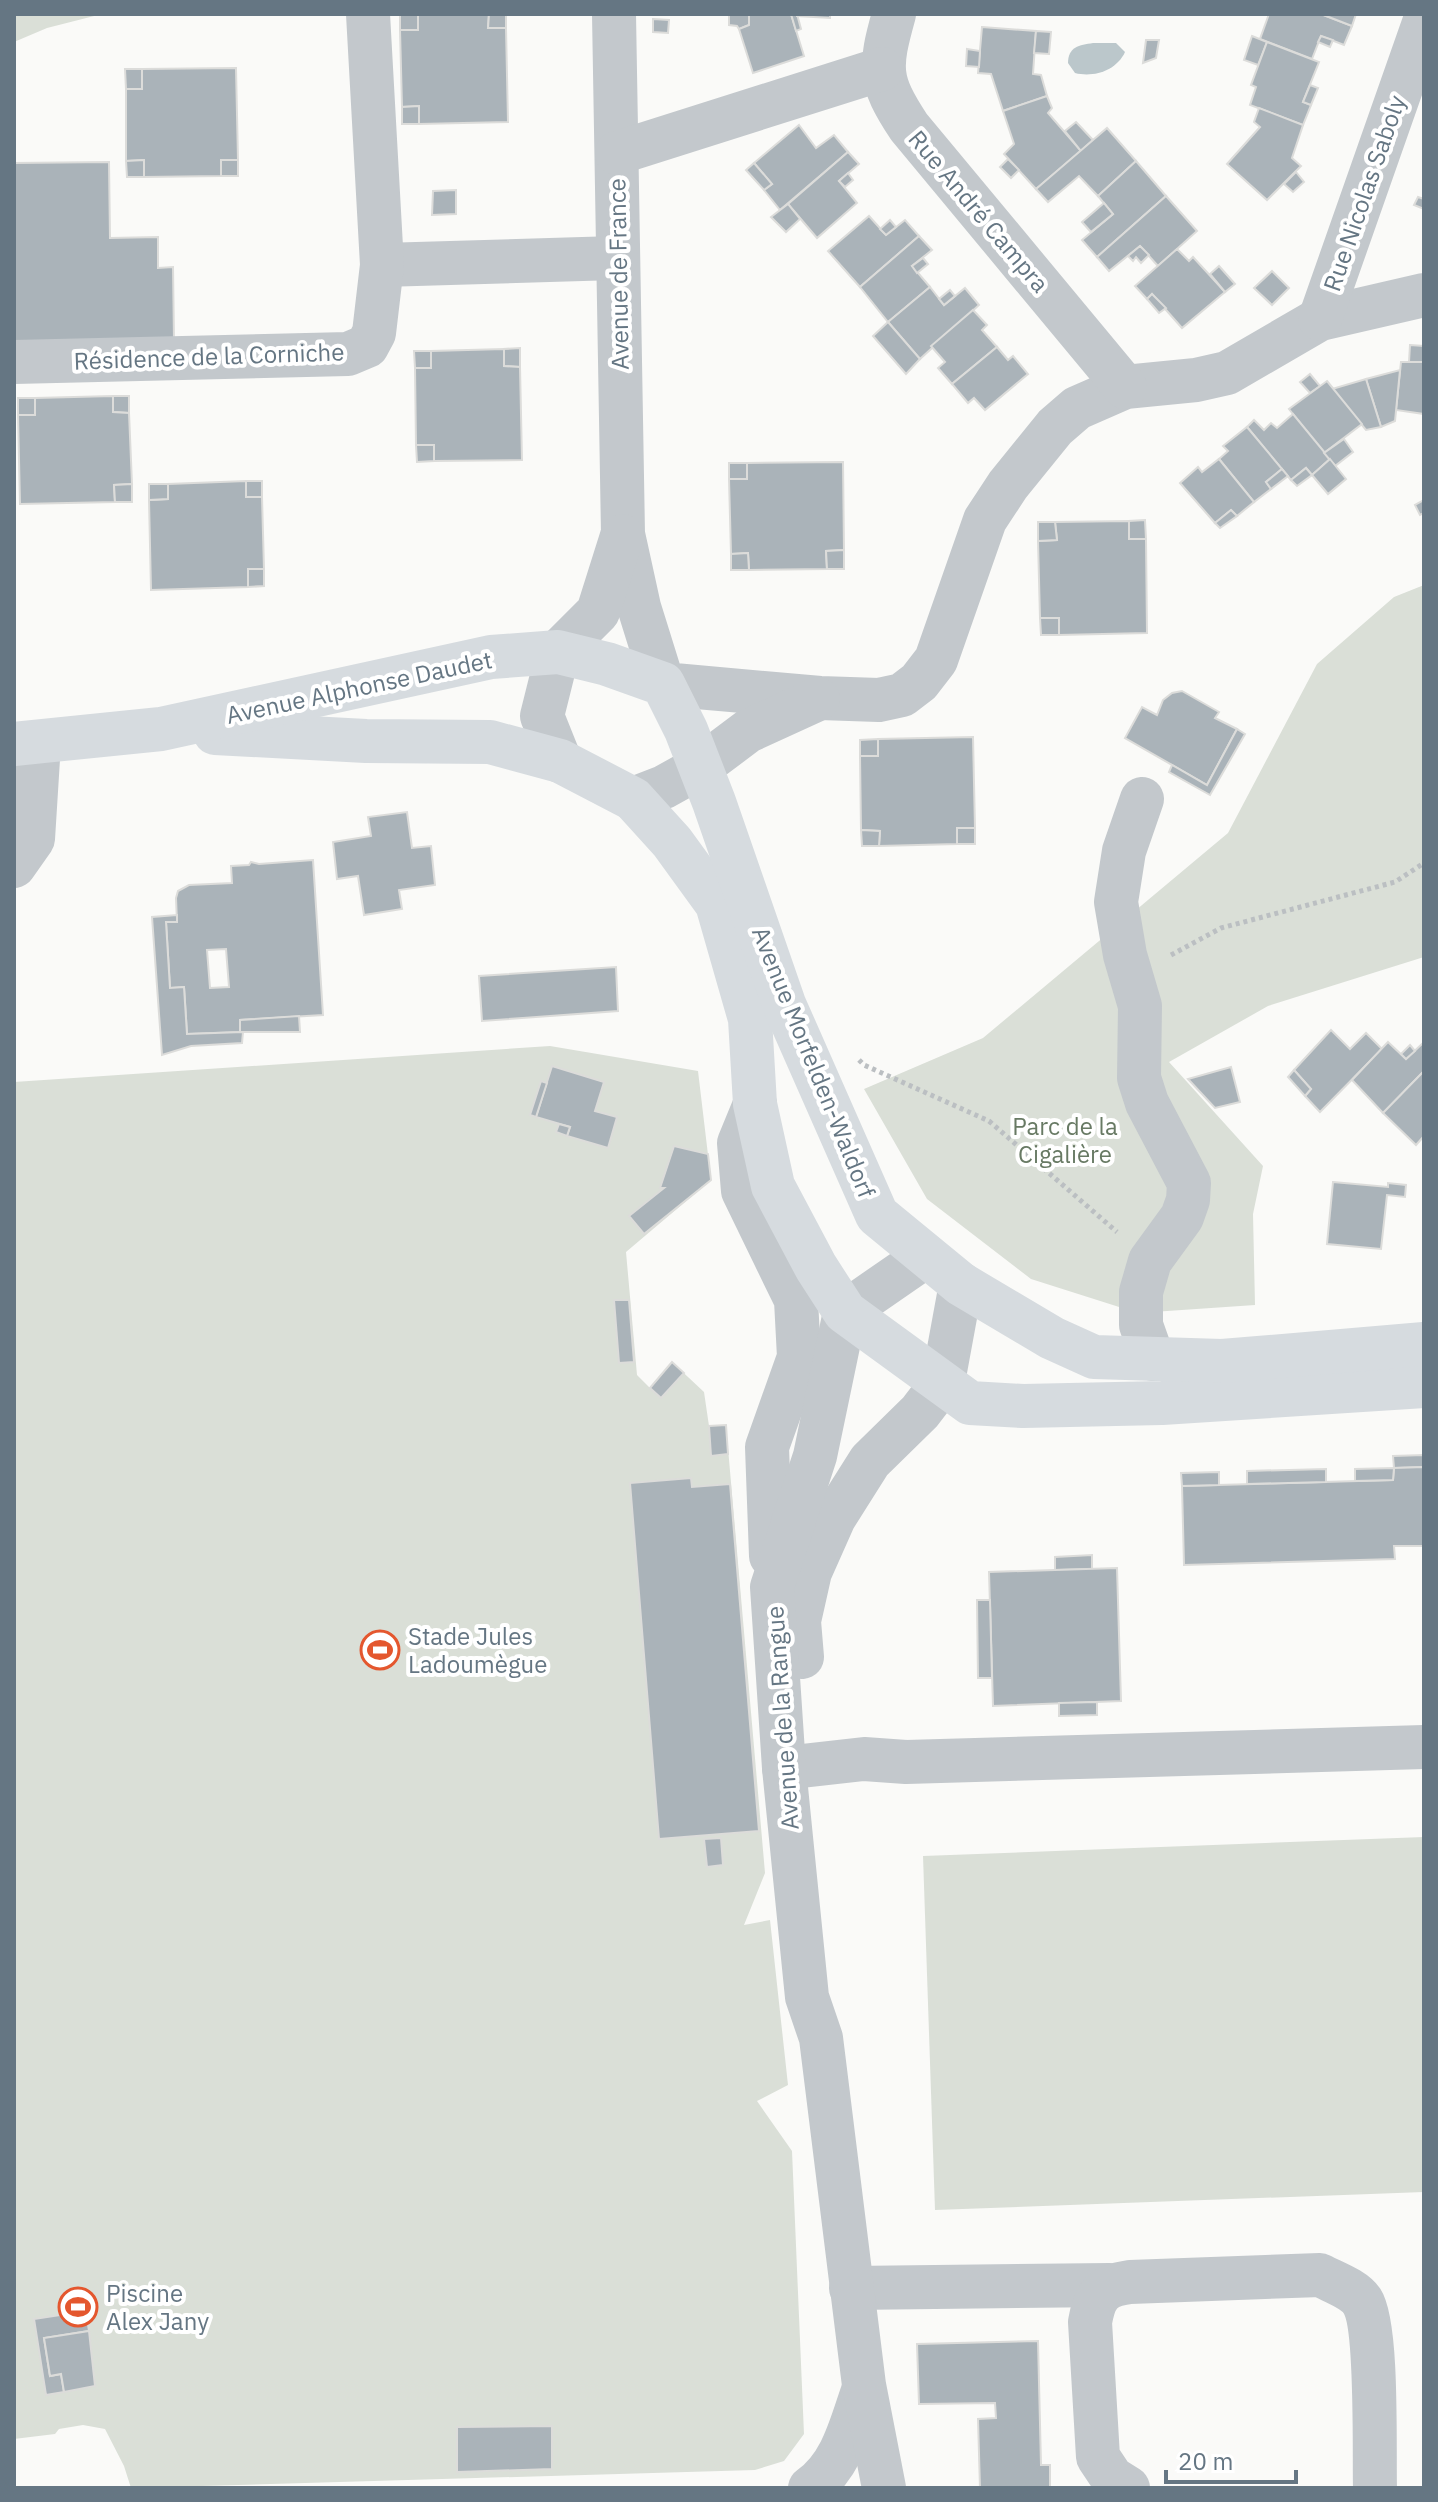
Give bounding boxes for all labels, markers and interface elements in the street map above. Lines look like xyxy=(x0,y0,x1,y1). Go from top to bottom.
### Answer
street label: Rue Nicolas Saboly xyxy=(1315,91,1413,295)
street label: Rue André Campra xyxy=(902,123,1056,299)
street label: Avenue de France xyxy=(600,178,636,370)
street label: Résidence de la Corniche xyxy=(73,335,345,377)
street label: Avenue Alphonse Daudet xyxy=(223,643,495,731)
street label: Avenue Morfelden-Waldorf xyxy=(745,922,883,1202)
park label: Parc de la Cigalière xyxy=(1012,1110,1118,1170)
street label: Avenue de la Rangue xyxy=(758,1605,806,1831)
place label: Stade Jules Ladoumègue xyxy=(408,1620,547,1680)
sports icon: Stade Jules Ladoumègue xyxy=(359,1629,401,1671)
place label: Piscine Alex Jany xyxy=(106,2277,209,2337)
sports icon: Piscine Alex Jany xyxy=(57,2286,99,2328)
scale bar xyxy=(1166,2434,1296,2484)
text: 20 m xyxy=(1178,2445,1233,2477)

